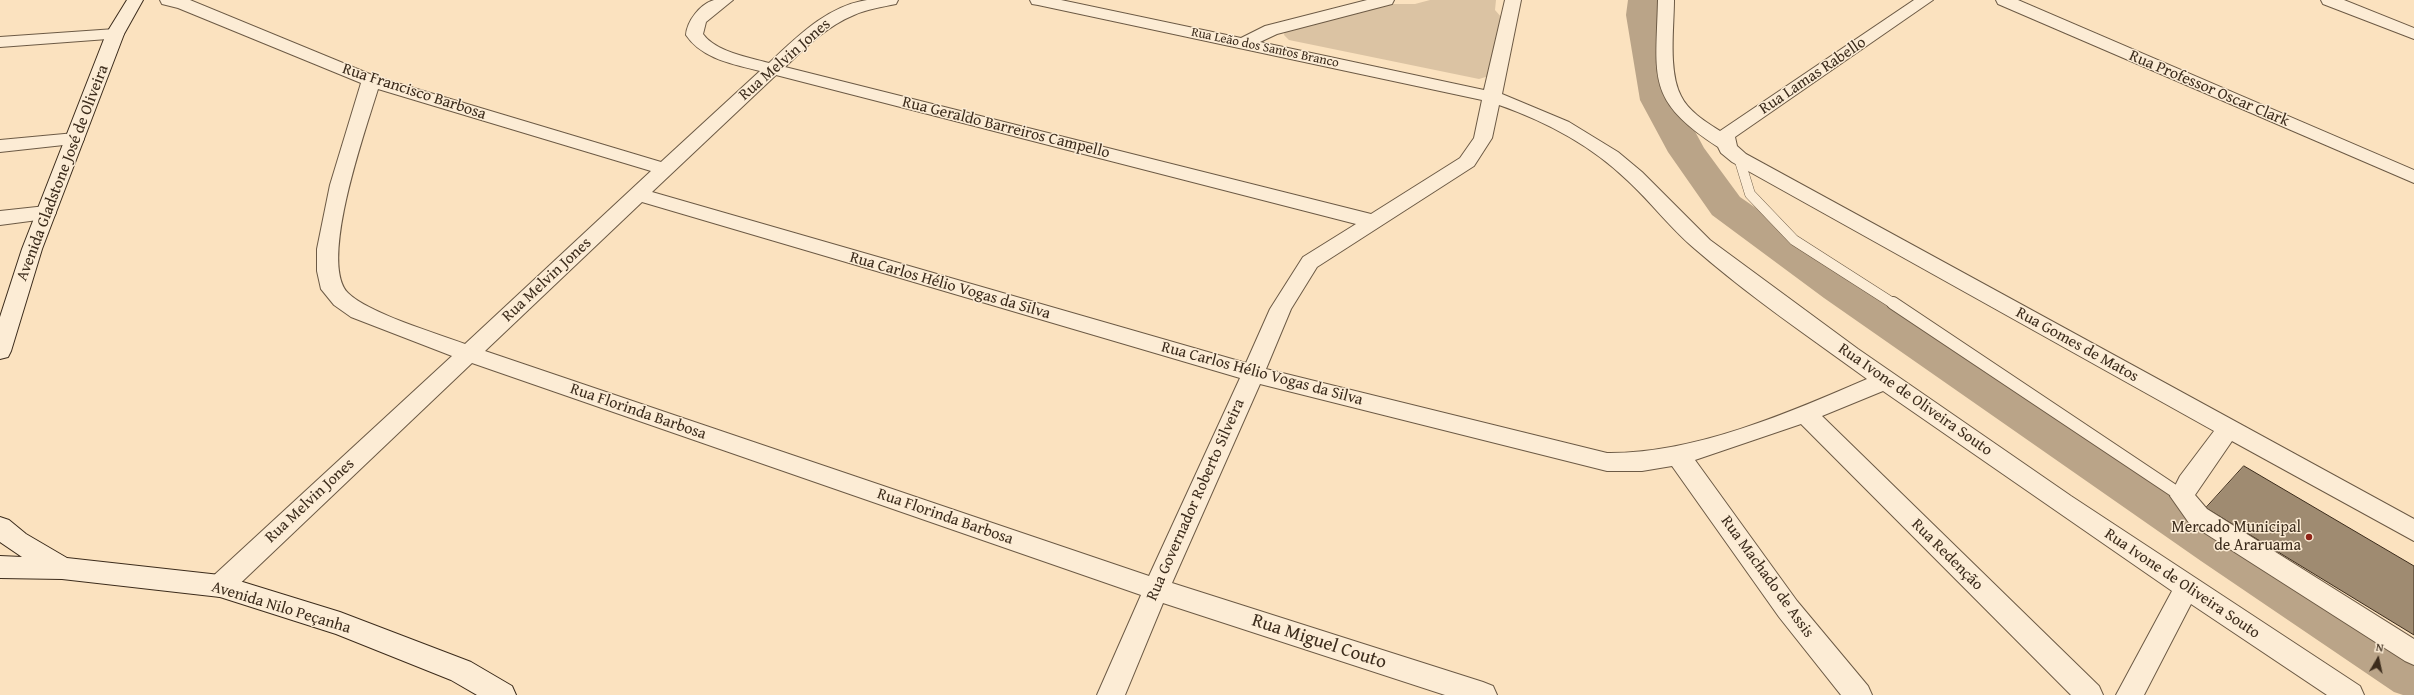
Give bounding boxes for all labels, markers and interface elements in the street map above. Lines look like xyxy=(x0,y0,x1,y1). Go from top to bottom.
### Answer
street label: Rua Melvin Jones xyxy=(735,15,835,105)
street label: Rua Leão dos Santos Branco xyxy=(1190,25,1340,71)
street label: Rua Lamas Rabello xyxy=(1756,33,1870,119)
street label: Rua Professor Oscar Clark xyxy=(2126,47,2292,131)
street label: Rua Francisco Barbosa xyxy=(340,60,488,124)
street label: Avenida Gladstone José de Oliveira xyxy=(13,62,113,284)
street label: Rua Geraldo Barreiros Campello xyxy=(900,93,1112,163)
street label: Rua Melvin Jones xyxy=(498,234,596,326)
street label: Rua Carlos Hélio Vogas da Silva xyxy=(847,248,1053,324)
street label: Rua Gomes de Matos xyxy=(2012,303,2142,387)
street label: Rua Carlos Hélio Vogas da Silva xyxy=(1159,338,1365,410)
street label: Rua Ivone de Oliveira Souto xyxy=(1834,340,1996,460)
street label: Rua Florinda Barbosa xyxy=(567,380,709,444)
street label: Rua Governador Roberto Silveira xyxy=(1143,396,1249,604)
street label: Rua Melvin Jones xyxy=(261,455,359,547)
street label: Rua Florinda Barbosa xyxy=(874,485,1016,549)
street label: Rua Machado de Assis xyxy=(1716,512,1818,642)
street label: Rua Redenção xyxy=(1907,515,1987,595)
place label: Mercado Municipal de Araruama xyxy=(2172,518,2301,556)
street label: Rua Ivone de Oliveira Souto xyxy=(2101,525,2263,643)
marker: Mercado Municipal de Araruama xyxy=(2304,532,2314,542)
street label: Avenida Nilo Peçanha xyxy=(209,578,353,638)
street label: Rua Miguel Couto xyxy=(1249,610,1389,674)
north arrow xyxy=(2358,639,2398,679)
text: N xyxy=(2375,639,2385,656)

